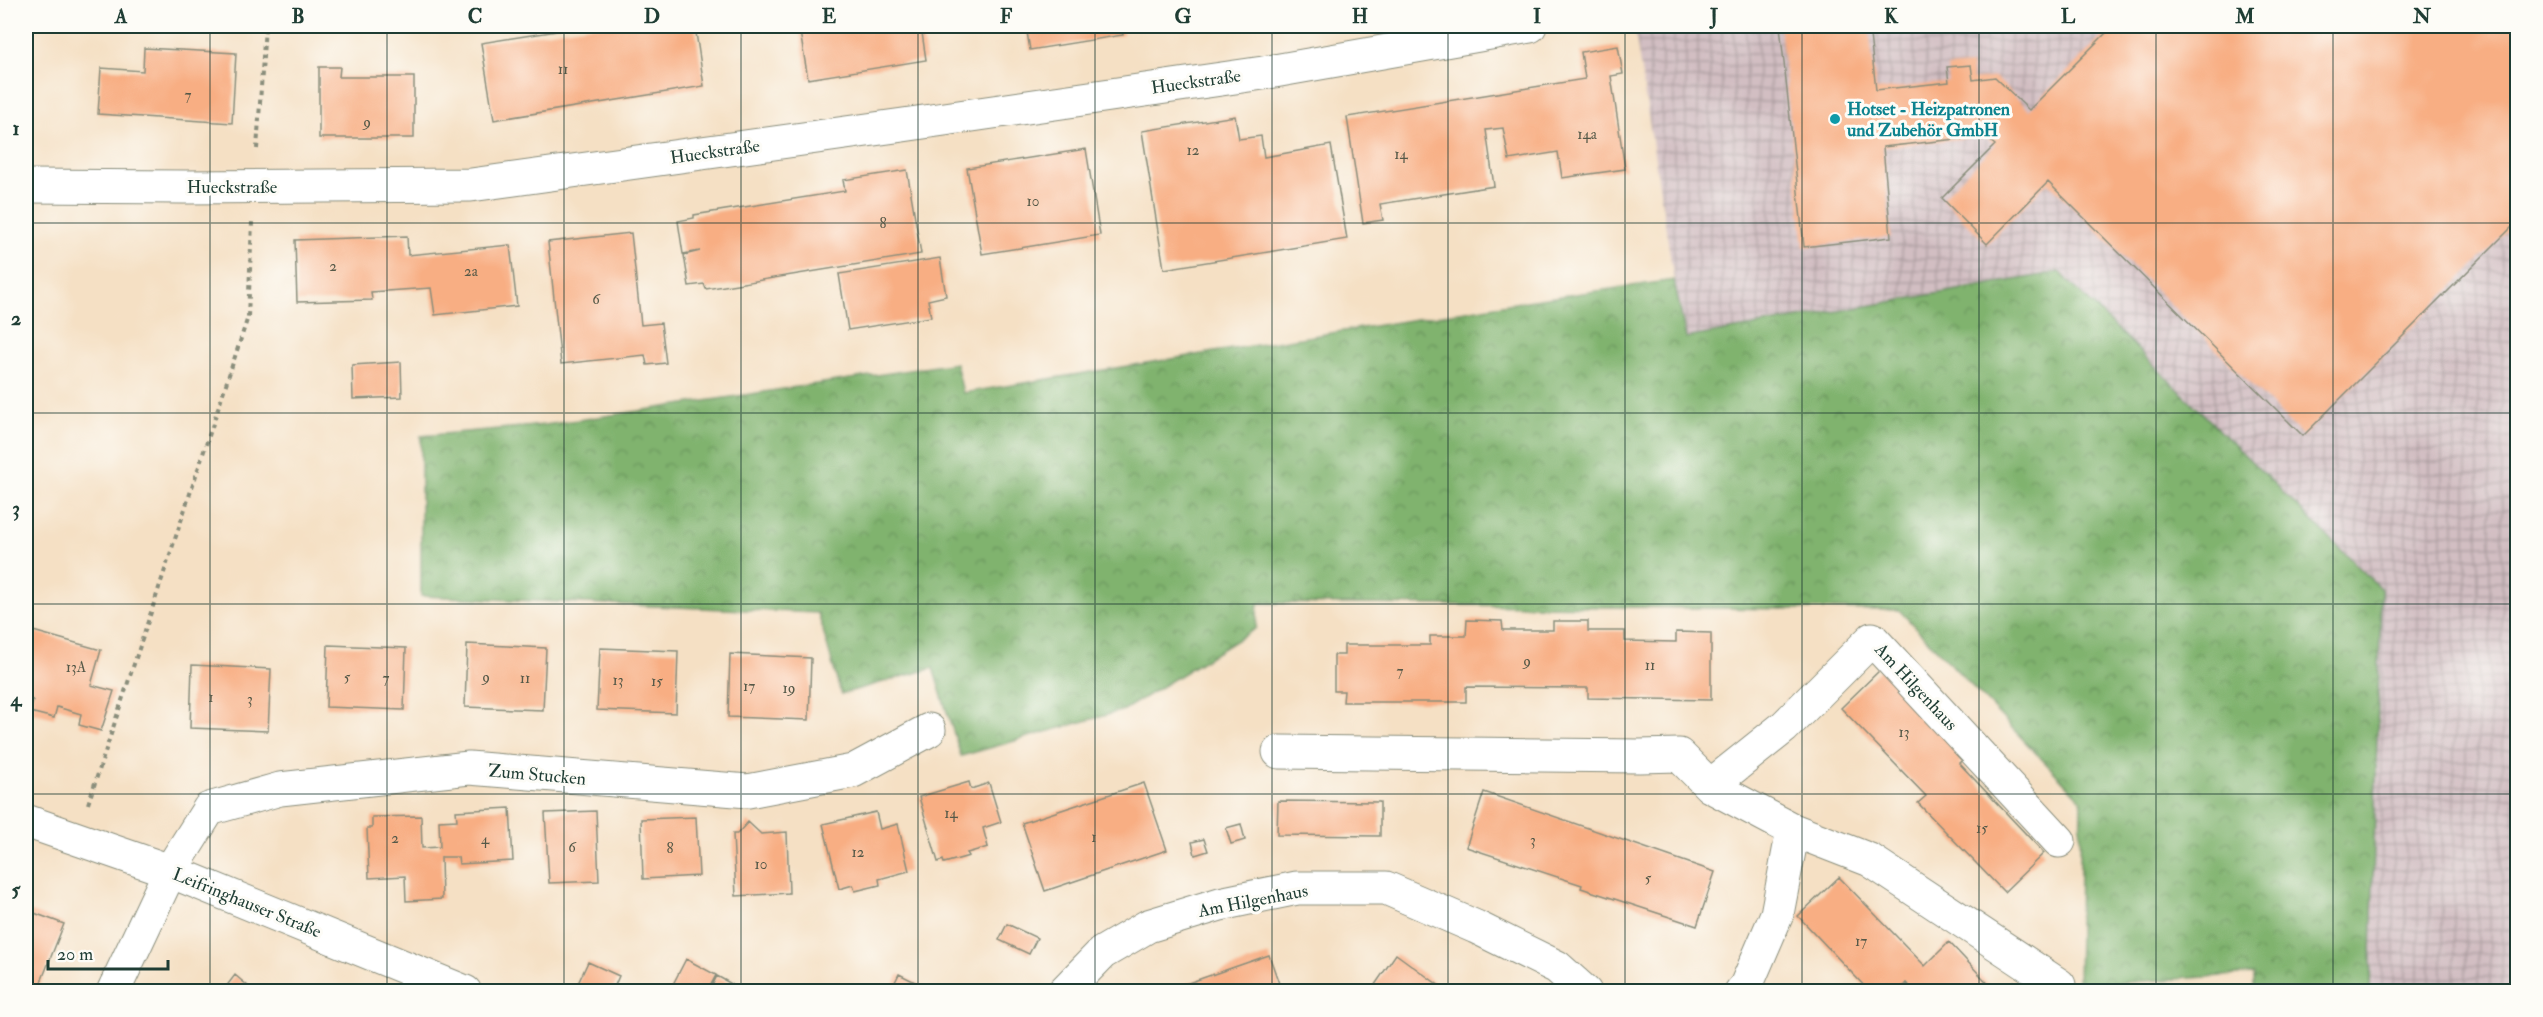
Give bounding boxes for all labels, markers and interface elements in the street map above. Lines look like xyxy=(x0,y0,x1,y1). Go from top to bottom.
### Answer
text: A xyxy=(114,4,128,29)
text: B xyxy=(291,4,305,29)
text: C xyxy=(468,4,482,29)
text: D xyxy=(644,4,660,29)
text: E xyxy=(822,4,837,29)
text: F xyxy=(1000,4,1013,29)
text: G xyxy=(1175,4,1192,29)
text: H xyxy=(1352,4,1368,29)
text: I xyxy=(1533,4,1541,29)
text: J xyxy=(1709,4,1718,29)
text: K xyxy=(1884,4,1899,29)
text: L xyxy=(2061,4,2076,29)
text: M xyxy=(2234,4,2255,29)
text: N xyxy=(2412,4,2432,29)
house number: 11 xyxy=(558,60,568,79)
street label: Hueckstraße xyxy=(1150,64,1243,100)
house number: 7 xyxy=(185,86,192,105)
place label: Hotset - Heizpatronen und Zubehör GmbH xyxy=(1846,98,2011,142)
marker: Hotset - Heizpatronen und Zubehör GmbH xyxy=(1828,112,1842,126)
house number: 9 xyxy=(362,113,371,132)
text: 1 xyxy=(12,116,20,141)
house number: 14a xyxy=(1577,125,1598,144)
street label: Hueckstraße xyxy=(669,134,762,170)
house number: 12 xyxy=(1187,141,1200,160)
house number: 14 xyxy=(1394,145,1409,164)
street label: Hueckstraße xyxy=(187,176,278,199)
house number: 10 xyxy=(1027,192,1039,211)
house number: 8 xyxy=(879,214,887,233)
house number: 2 xyxy=(329,257,337,276)
house number: 2a xyxy=(464,262,479,281)
house number: 6 xyxy=(592,290,601,309)
text: 2 xyxy=(11,306,21,331)
text: 3 xyxy=(12,496,20,521)
street label: Am Hilgenhaus xyxy=(1869,638,1962,736)
house number: 9 xyxy=(1522,652,1531,671)
house number: 11 xyxy=(1645,656,1655,675)
house number: 13A xyxy=(66,658,87,677)
house number: 7 xyxy=(1397,662,1404,681)
house number: 5 xyxy=(344,668,351,687)
house number: 9 xyxy=(481,668,490,687)
house number: 7 xyxy=(383,669,390,688)
house number: 11 xyxy=(520,669,530,688)
house number: 13 xyxy=(612,671,624,690)
house number: 15 xyxy=(651,672,663,691)
house number: 17 xyxy=(743,677,755,696)
house number: 19 xyxy=(783,679,795,698)
text: 4 xyxy=(10,687,23,712)
house number: 1 xyxy=(208,688,214,707)
house number: 3 xyxy=(247,690,253,709)
house number: 13 xyxy=(1898,723,1910,742)
street label: Zum Stucken xyxy=(487,759,587,791)
house number: 14 xyxy=(944,804,959,823)
house number: 15 xyxy=(1976,819,1988,838)
house number: 1 xyxy=(1091,828,1097,847)
house number: 2 xyxy=(391,829,399,848)
house number: 4 xyxy=(481,830,490,849)
house number: 3 xyxy=(1530,831,1536,850)
house number: 6 xyxy=(568,838,577,857)
house number: 8 xyxy=(666,839,674,858)
house number: 12 xyxy=(852,843,865,862)
house number: 10 xyxy=(755,855,767,874)
street label: Leifringhauser Straße xyxy=(169,863,325,944)
house number: 5 xyxy=(1645,869,1652,888)
text: 5 xyxy=(12,877,22,902)
street label: Am Hilgenhaus xyxy=(1195,879,1310,923)
house number: 17 xyxy=(1855,932,1867,951)
scale bar xyxy=(48,933,168,971)
text: 20 m xyxy=(57,943,93,966)

